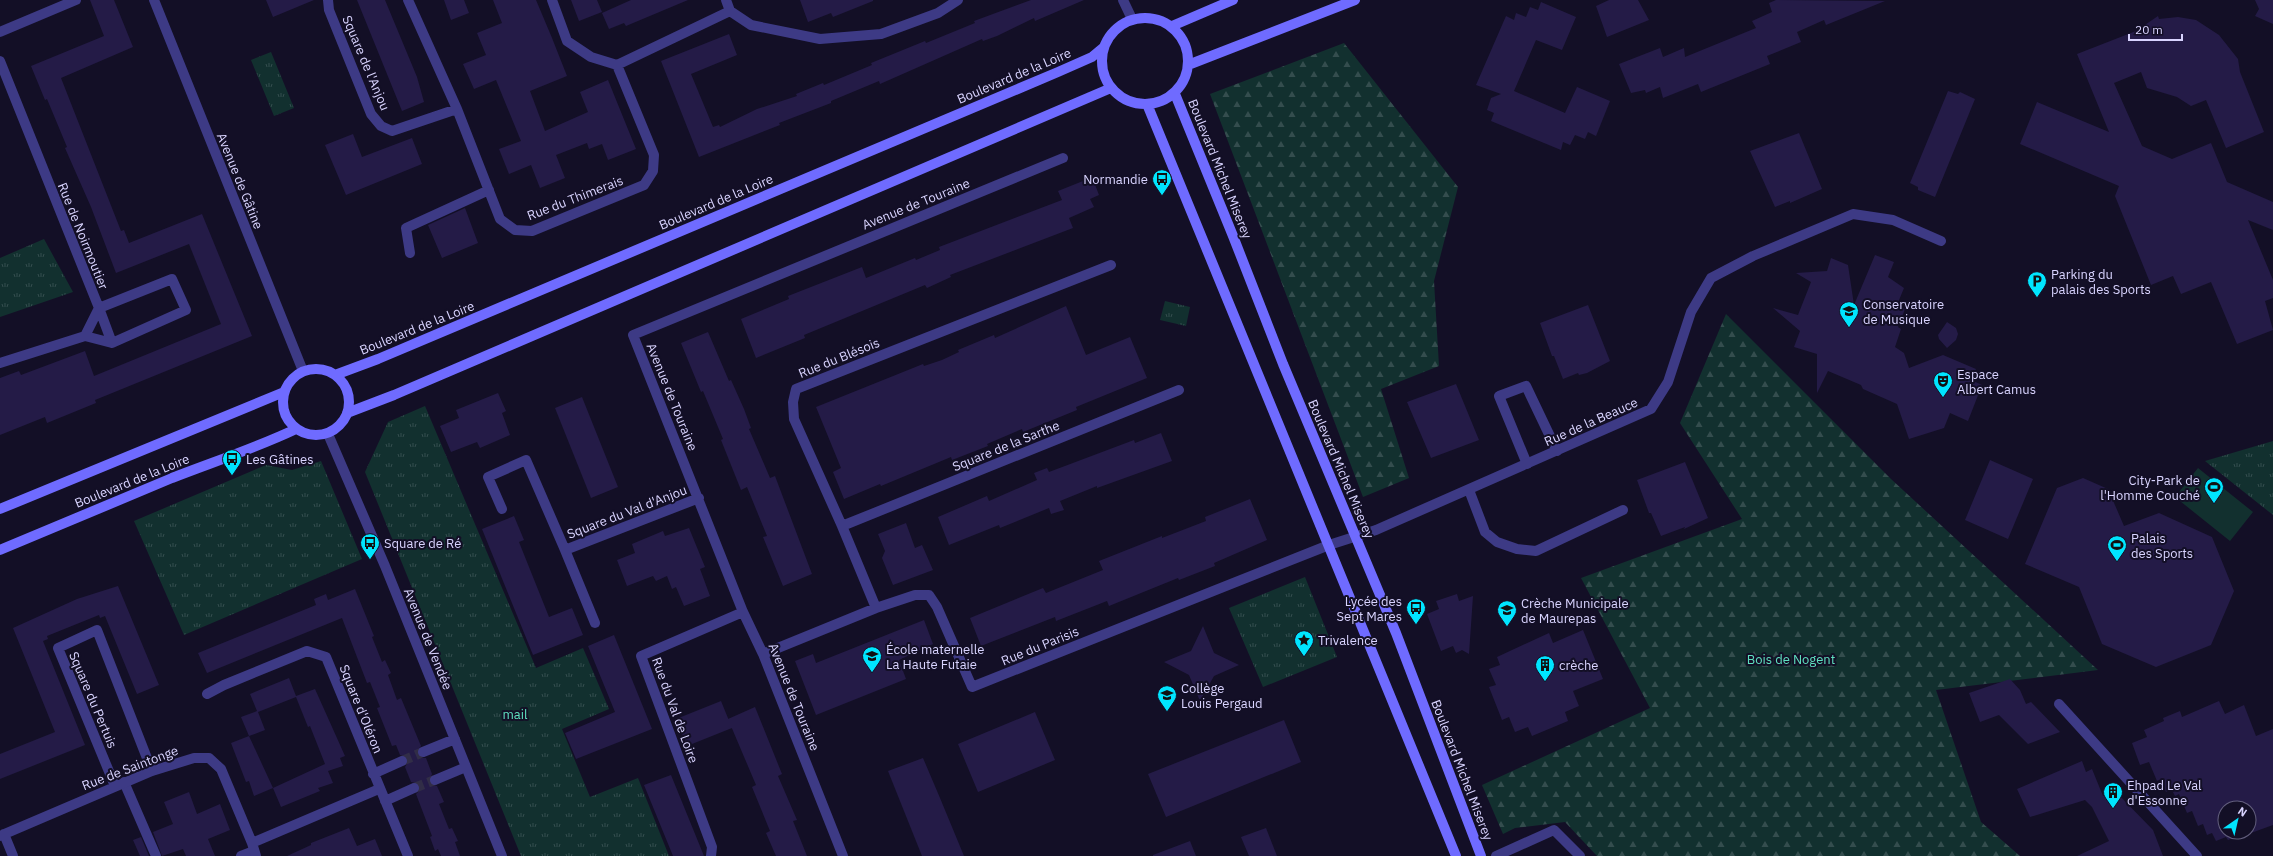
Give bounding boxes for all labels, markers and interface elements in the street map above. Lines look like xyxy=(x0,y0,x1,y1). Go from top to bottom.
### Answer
street label: Square de l'Anjou xyxy=(338,13,394,113)
scale bar xyxy=(2129,16,2182,42)
text: 20 m xyxy=(2135,22,2163,37)
street label: Boulevard de la Loire xyxy=(954,44,1074,108)
street label: Boulevard Michel Miserey xyxy=(1184,97,1256,242)
street label: Avenue de Gâtine xyxy=(213,130,267,232)
bus stop icon: Normandie xyxy=(1151,168,1173,196)
street label: Boulevard de la Loire xyxy=(656,170,776,234)
place label: Normandie xyxy=(1083,171,1148,188)
street label: Rue du Thimerais xyxy=(524,172,626,224)
street label: Avenue de Touraine xyxy=(860,175,972,233)
street label: Rue de Noirmoutier xyxy=(54,180,112,292)
place label: Parking du palais des Sports xyxy=(2051,266,2151,298)
parking icon: Parking du palais des Sports xyxy=(2026,270,2048,298)
place label: Conservatoire de Musique xyxy=(1863,296,1944,328)
street label: Boulevard de la Loire xyxy=(357,297,477,359)
school or university icon: Conservatoire de Musique xyxy=(1838,300,1860,328)
street label: Rue du Blésois xyxy=(796,334,882,382)
street label: Avenue de Touraine xyxy=(643,341,701,453)
place label: Espace Albert Camus xyxy=(1957,366,2036,398)
theatre icon: Espace Albert Camus xyxy=(1932,370,1954,398)
street label: Rue de la Beauce xyxy=(1542,394,1640,450)
street label: Boulevard Michel Miserey xyxy=(1304,397,1378,541)
street label: Square de la Sarthe xyxy=(950,417,1062,475)
bus stop icon: Les Gâtines xyxy=(221,448,243,476)
street label: Boulevard de la Loire xyxy=(72,450,192,512)
place label: Les Gâtines xyxy=(246,451,314,468)
place label: City-Park de l'Homme Couché xyxy=(2100,472,2200,504)
sports icon: City-Park de l'Homme Couché xyxy=(2203,476,2225,504)
street label: Square du Val d'Anjou xyxy=(565,481,689,543)
place label: Palais des Sports xyxy=(2131,530,2193,562)
bus stop icon: Square de Ré xyxy=(359,532,381,560)
sports icon: Palais des Sports xyxy=(2106,534,2128,562)
place label: Square de Ré xyxy=(384,535,461,552)
street label: Avenue de Vendée xyxy=(400,586,456,692)
place label: Lycée des Sept Mares xyxy=(1337,593,1402,625)
place label: Crèche Municipale de Maurepas xyxy=(1521,595,1629,627)
bus stop icon: Lycée des Sept Mares xyxy=(1405,597,1427,625)
school or university icon: Crèche Municipale de Maurepas xyxy=(1496,599,1518,627)
street label: Rue du Parisis xyxy=(999,623,1081,669)
place icon: Trivalence xyxy=(1293,629,1315,657)
place label: Trivalence xyxy=(1318,632,1378,649)
street label: Avenue de Touraine xyxy=(765,641,823,753)
place label: École maternelle La Haute Futaie xyxy=(886,641,984,673)
school or university icon: École maternelle La Haute Futaie xyxy=(861,645,883,673)
street label: Square du Pertuis xyxy=(65,649,121,751)
park label: Bois de Nogent xyxy=(1747,651,1835,668)
building icon: crèche xyxy=(1534,654,1556,682)
street label: Rue du Val de Loire xyxy=(648,655,702,765)
place label: crèche xyxy=(1559,657,1598,674)
street label: Square d'Oléron xyxy=(335,662,387,756)
place label: Collège Louis Pergaud xyxy=(1181,680,1263,712)
school or university icon: Collège Louis Pergaud xyxy=(1156,684,1178,712)
street label: Boulevard Michel Miserey xyxy=(1427,697,1497,843)
park label: mail xyxy=(502,706,528,723)
street label: Rue de Saintonge xyxy=(79,742,181,794)
place label: Ehpad Le Val d'Essonne xyxy=(2127,777,2202,809)
building icon: Ehpad Le Val d'Essonne xyxy=(2102,781,2124,809)
north arrow xyxy=(2217,800,2257,840)
text: N xyxy=(2235,804,2250,820)

